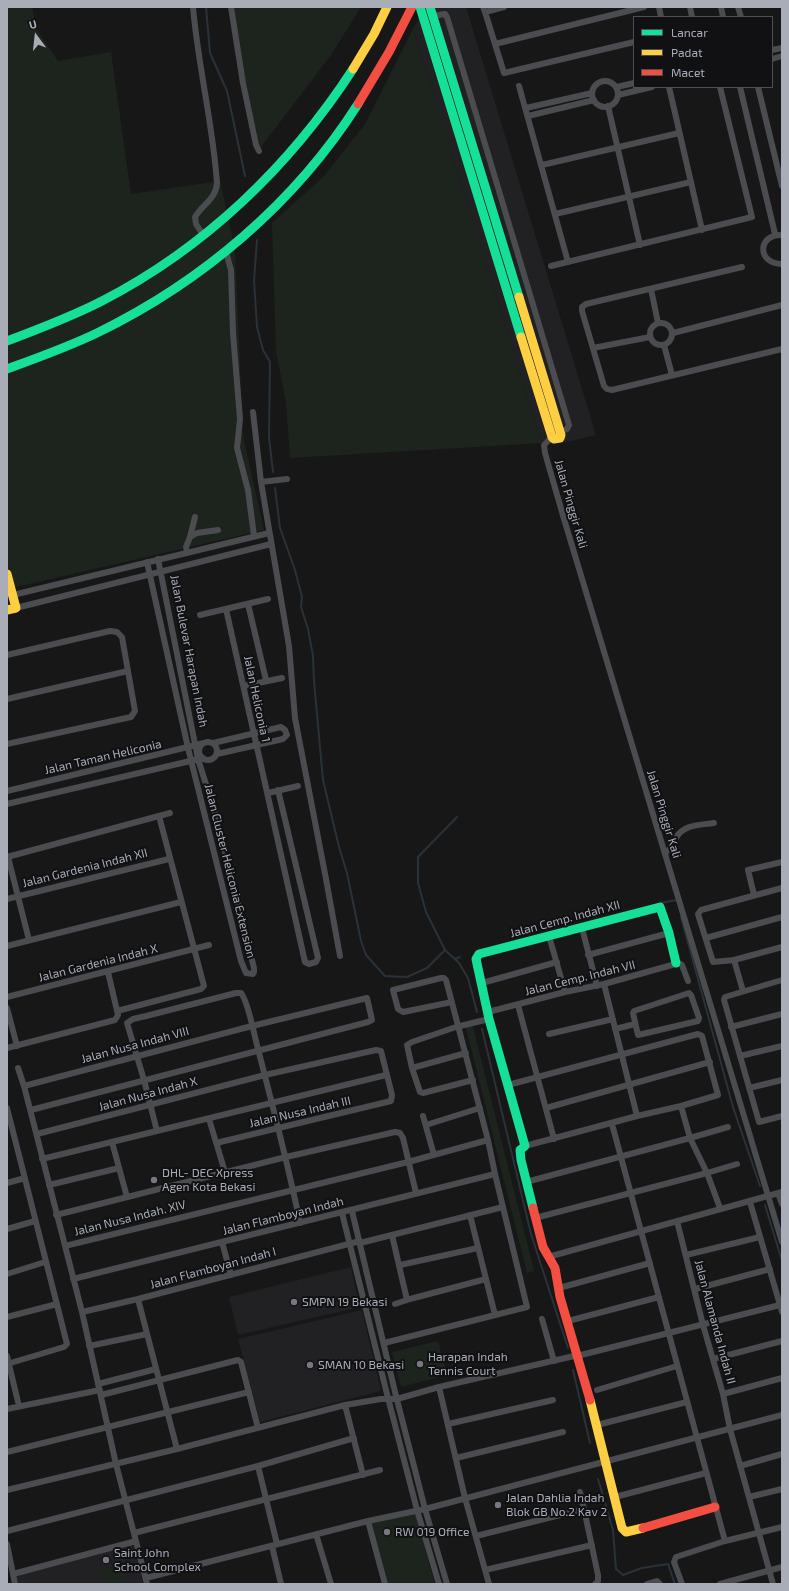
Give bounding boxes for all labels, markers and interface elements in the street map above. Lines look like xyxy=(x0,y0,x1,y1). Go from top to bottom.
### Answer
north arrow xyxy=(16,16,56,56)
legend xyxy=(633,16,773,88)
text: U xyxy=(27,17,38,31)
text: Lancar xyxy=(671,25,708,39)
text: Padat xyxy=(671,45,703,59)
text: Macet xyxy=(671,65,705,79)
street label: Jalan Pinggir Kali xyxy=(551,458,591,550)
street label: Jalan Bulevar Harapan Indah xyxy=(167,574,211,728)
street label: Jalan Heliconia 1 xyxy=(241,654,273,744)
street label: Jalan Taman Heliconia xyxy=(43,737,163,777)
street label: Jalan Pinggir Kali xyxy=(644,768,684,860)
street label: Jalan Cluster Heliconia Extension xyxy=(201,782,259,960)
street label: Jalan Gardenia Indah XII xyxy=(21,845,149,891)
street label: Jalan Cemp. Indah XII xyxy=(508,897,622,941)
street label: Jalan Gardenia Indah X xyxy=(37,941,159,985)
street label: Jalan Cemp. Indah VII xyxy=(523,957,637,999)
street label: Jalan Nusa Indah VIII xyxy=(79,1024,191,1066)
street label: Jalan Nusa Indah X xyxy=(97,1074,199,1114)
street label: Jalan Nusa Indah III xyxy=(248,1093,352,1131)
place label: DHL- DEC Xpress Agen Kota Bekasi xyxy=(162,1166,255,1194)
marker: DHL- DEC Xpress Agen Kota Bekasi xyxy=(149,1175,159,1185)
street label: Jalan Flamboyan Indah xyxy=(221,1194,345,1238)
street label: Jalan Nusa Indah. XIV xyxy=(73,1197,187,1239)
street label: Jalan Flamboyan Indah I xyxy=(148,1244,278,1292)
street label: Jalan Alamanda Indah II xyxy=(692,1258,738,1386)
place label: SMPN 19 Bekasi xyxy=(302,1295,387,1309)
marker: SMPN 19 Bekasi xyxy=(289,1297,299,1307)
place label: Harapan Indah Tennis Court xyxy=(428,1350,508,1378)
place label: SMAN 10 Bekasi xyxy=(318,1358,404,1372)
marker: Harapan Indah Tennis Court xyxy=(415,1359,425,1369)
marker: SMAN 10 Bekasi xyxy=(305,1360,315,1370)
place label: Jalan Dahlia Indah Blok GB No.2 Kav 2 xyxy=(506,1491,607,1519)
marker: Jalan Dahlia Indah Blok GB No.2 Kav 2 xyxy=(493,1500,503,1510)
place label: RW 019 Office xyxy=(395,1525,469,1539)
marker: RW 019 Office xyxy=(382,1527,392,1537)
place label: Saint John School Complex xyxy=(114,1546,201,1574)
marker: Saint John School Complex xyxy=(101,1555,111,1565)

